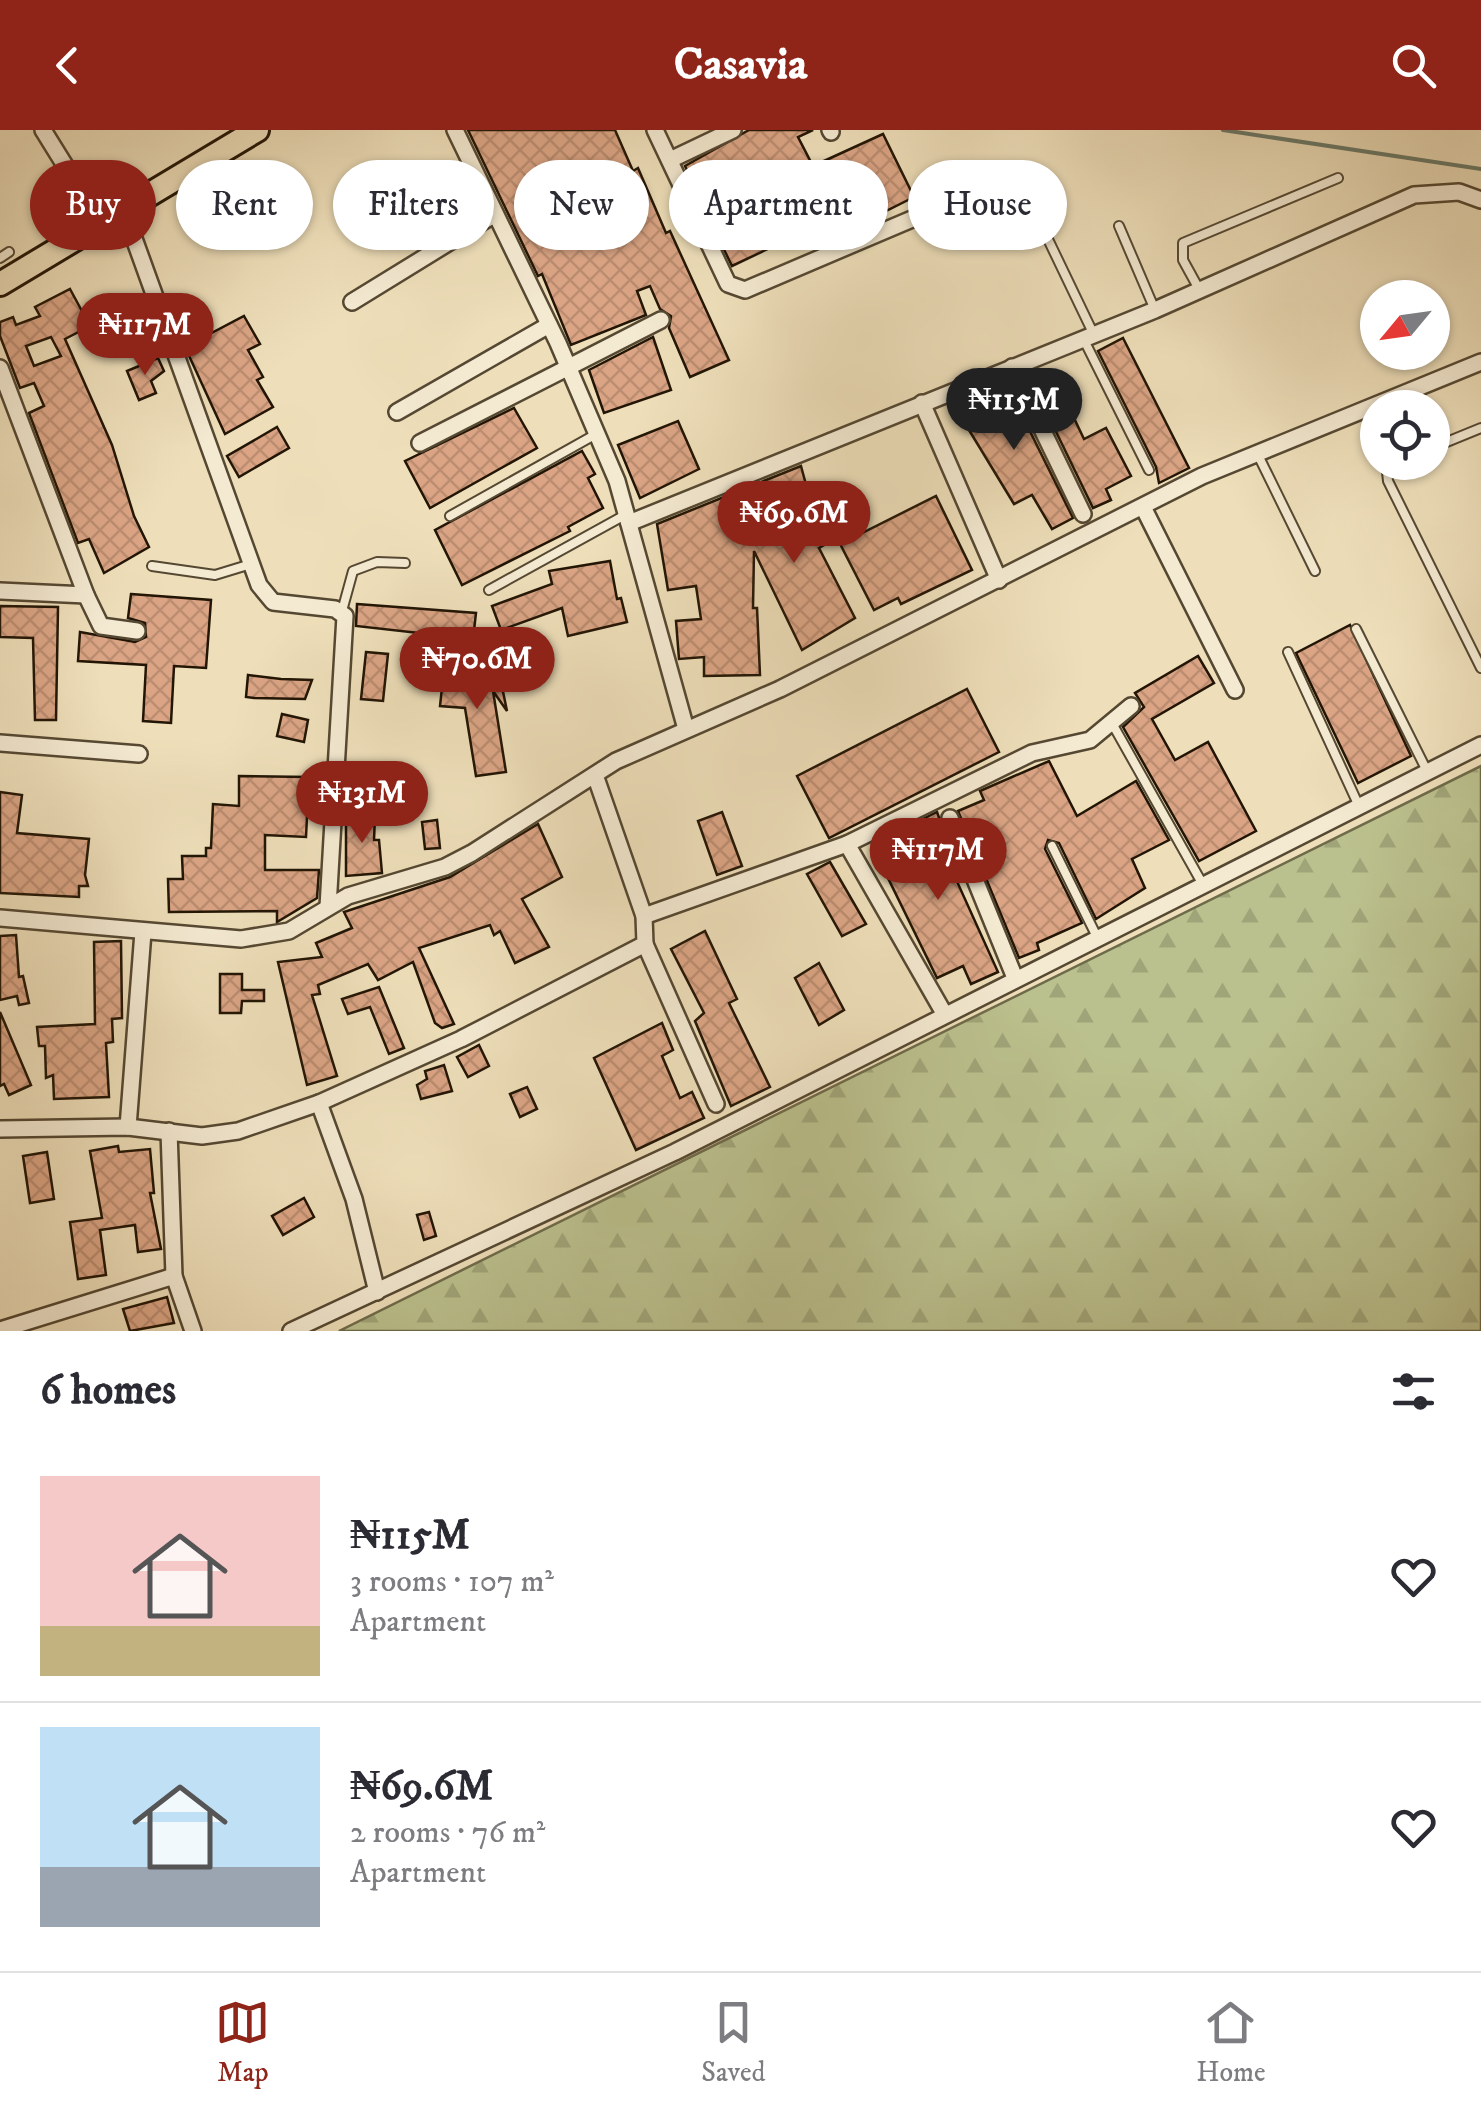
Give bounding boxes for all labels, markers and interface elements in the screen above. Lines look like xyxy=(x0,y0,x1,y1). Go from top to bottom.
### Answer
text: Casavia xyxy=(674,37,807,93)
icon: back xyxy=(40,38,95,93)
icon: search xyxy=(1386,38,1441,93)
chip: Buy xyxy=(30,160,156,250)
chip: Rent xyxy=(176,160,313,250)
chip: Filters xyxy=(333,160,494,250)
chip: New xyxy=(514,160,649,250)
chip: Apartment xyxy=(669,160,888,250)
chip: House xyxy=(908,160,1067,250)
north arrow xyxy=(1360,280,1450,370)
map controls xyxy=(1360,280,1450,480)
pin: ₦117M xyxy=(75,293,215,378)
text: ₦117M xyxy=(99,305,191,345)
pin: ₦115M xyxy=(944,368,1084,453)
text: ₦115M xyxy=(968,380,1060,420)
button: locate xyxy=(1360,390,1450,480)
pin: ₦69.6M xyxy=(713,481,875,566)
text: ₦69.6M xyxy=(739,493,849,533)
pin: ₦70.6M xyxy=(396,627,558,712)
text: ₦70.6M xyxy=(422,639,532,679)
pin: ₦131M xyxy=(292,761,432,846)
text: ₦131M xyxy=(318,773,406,813)
pin: ₦117M xyxy=(868,818,1008,903)
text: ₦117M xyxy=(892,830,984,870)
icon: filters xyxy=(1386,1364,1441,1419)
text: 6 homes xyxy=(40,1365,176,1417)
text: ₦115M xyxy=(350,1510,470,1562)
icon: home xyxy=(120,1516,240,1636)
icon: heart xyxy=(1386,1549,1441,1604)
text: 3 rooms · 107 m² xyxy=(350,1562,554,1602)
text: Apartment xyxy=(350,1602,486,1642)
text: ₦69.6M xyxy=(350,1761,493,1813)
icon: home xyxy=(120,1767,240,1887)
icon: heart xyxy=(1386,1800,1441,1855)
text: 2 rooms · 76 m² xyxy=(350,1813,545,1853)
text: Apartment xyxy=(350,1853,486,1893)
tab: Map xyxy=(215,1995,270,2090)
tab: Saved xyxy=(701,1995,766,2090)
tab: Home xyxy=(1196,1995,1266,2090)

